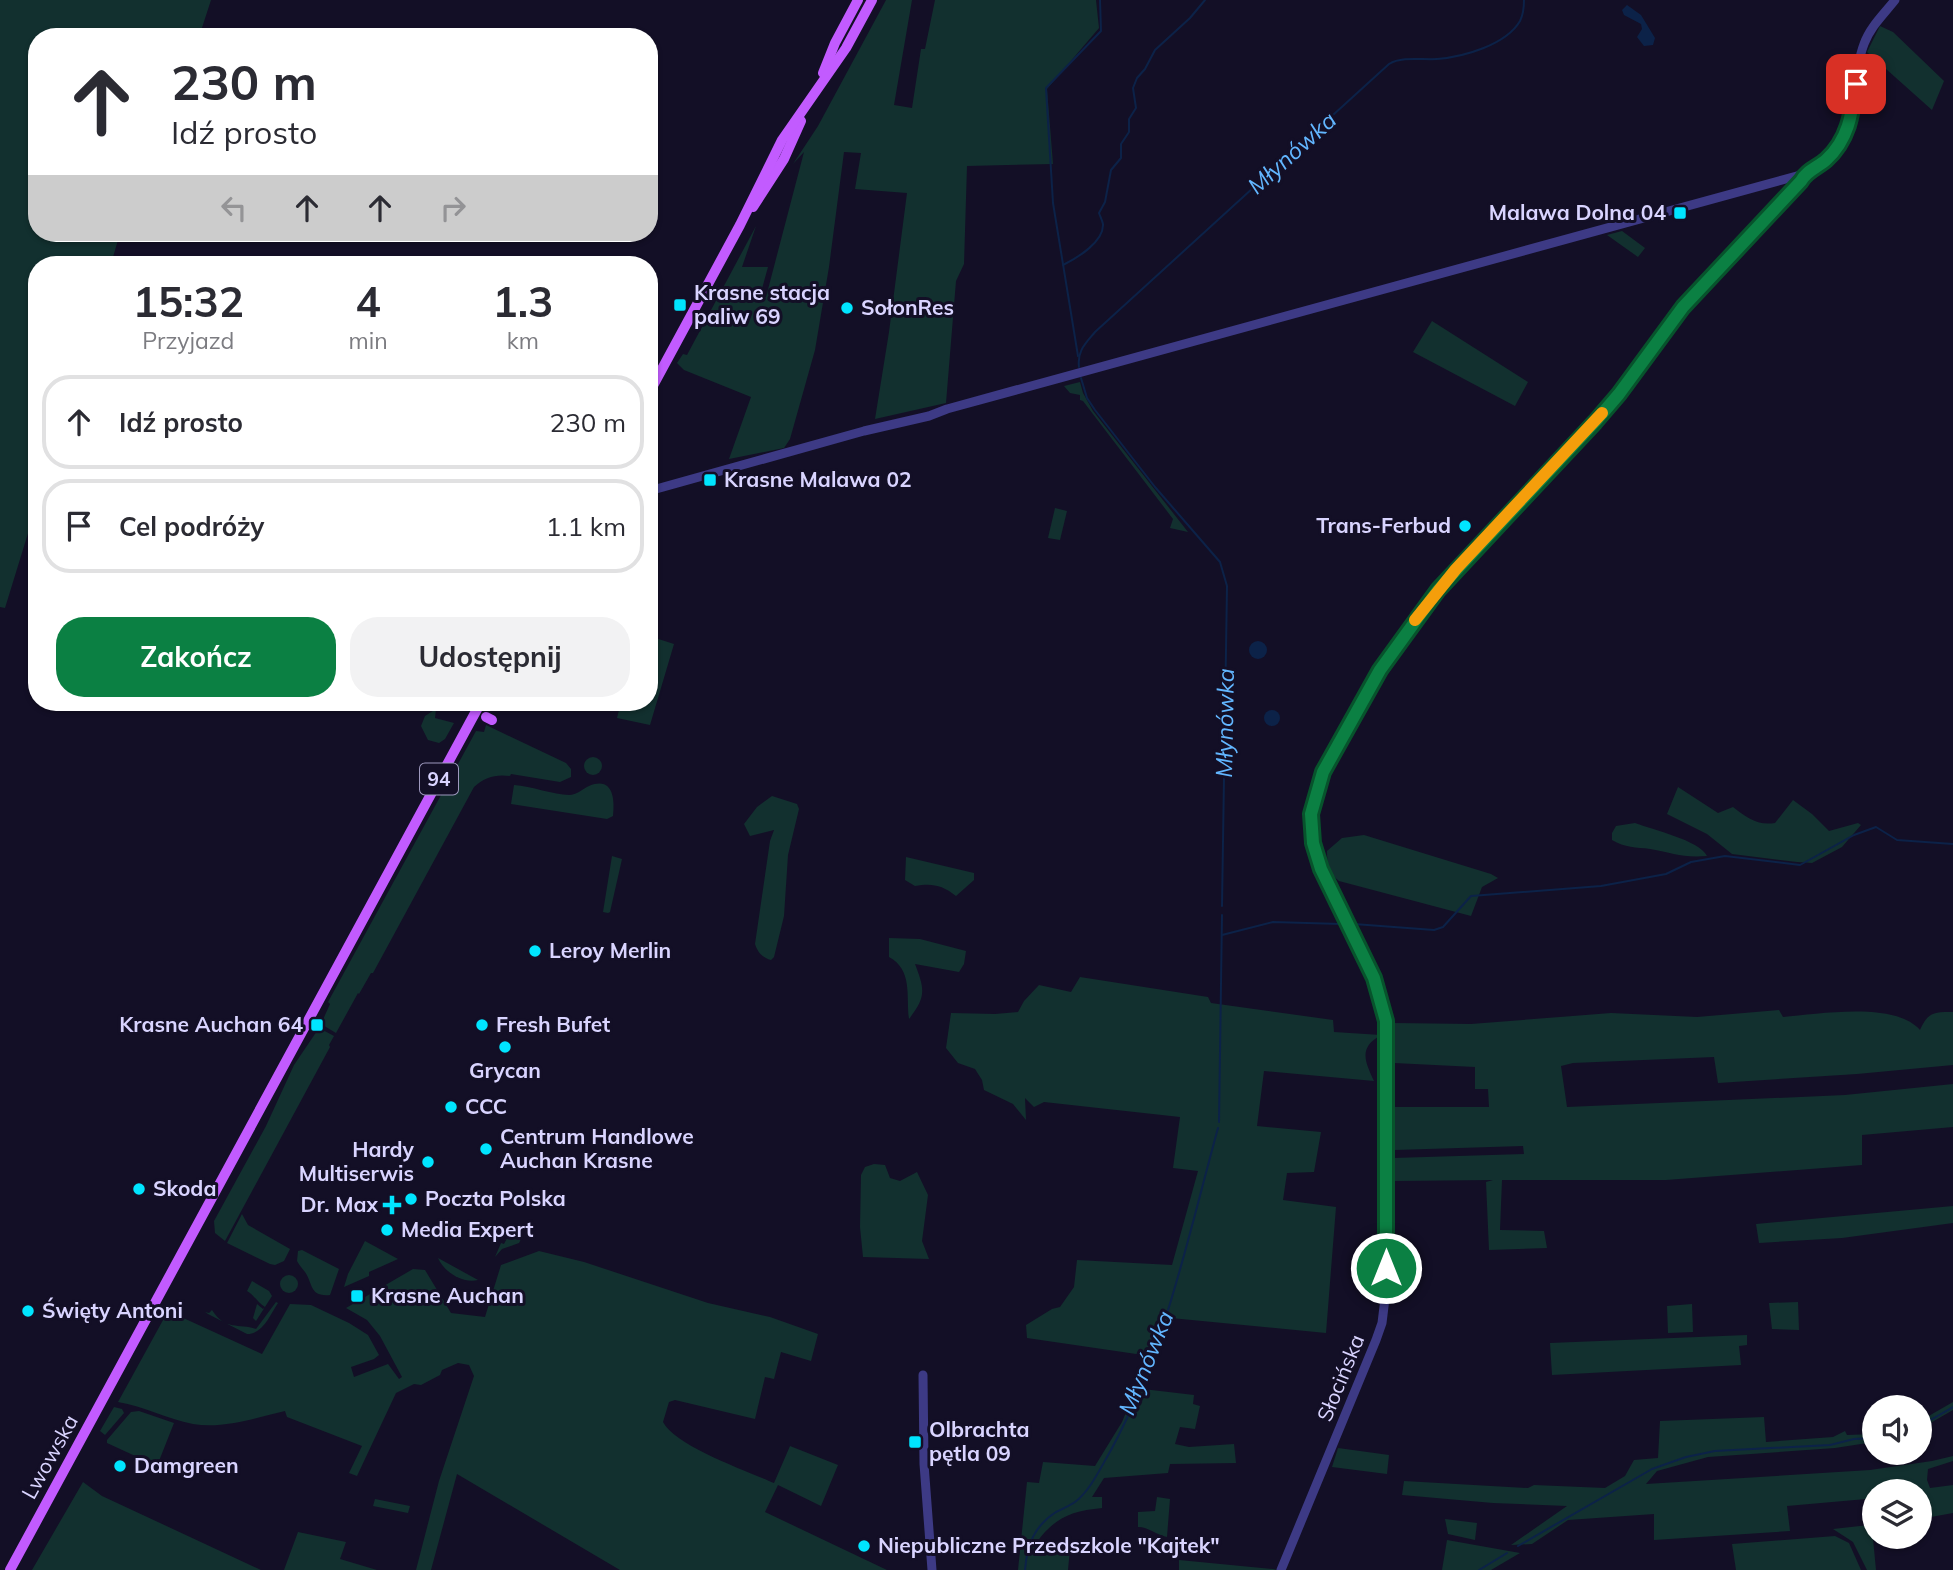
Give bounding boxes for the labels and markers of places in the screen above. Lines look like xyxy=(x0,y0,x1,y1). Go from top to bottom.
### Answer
pin xyxy=(1826,54,1886,114)
place label: Malawa Dolna 04 xyxy=(1489,199,1666,225)
marker: Malawa Dolna 04 xyxy=(1672,205,1688,221)
place label: Krasne stacja paliw 69 xyxy=(694,279,830,329)
place label: SołonRes xyxy=(861,294,954,320)
marker: Krasne stacja paliw 69 xyxy=(672,297,688,313)
marker: SołonRes xyxy=(839,300,855,316)
place label: Krasne Malawa 02 xyxy=(724,466,912,492)
marker: Krasne Malawa 02 xyxy=(702,472,718,488)
place label: Trans-Ferbud xyxy=(1316,512,1451,538)
marker: Trans-Ferbud xyxy=(1457,518,1473,534)
place label: Leroy Merlin xyxy=(549,937,671,963)
marker: Leroy Merlin xyxy=(527,943,543,959)
place label: Krasne Auchan 64 xyxy=(119,1011,303,1037)
place label: Fresh Bufet xyxy=(496,1011,610,1037)
marker: Krasne Auchan 64 xyxy=(309,1017,325,1033)
marker: Fresh Bufet xyxy=(474,1017,490,1033)
marker: Grycan xyxy=(497,1039,513,1055)
place label: Grycan xyxy=(469,1057,541,1083)
place label: CCC xyxy=(465,1093,507,1119)
marker: CCC xyxy=(443,1099,459,1115)
place label: Centrum Handlowe Auchan Krasne xyxy=(500,1123,694,1173)
place label: Hardy Multiserwis xyxy=(299,1136,415,1186)
marker: Centrum Handlowe Auchan Krasne xyxy=(478,1141,494,1157)
marker: Hardy Multiserwis xyxy=(420,1154,436,1170)
place label: Skoda xyxy=(153,1175,216,1201)
marker: Skoda xyxy=(131,1181,147,1197)
place label: Poczta Polska xyxy=(425,1185,566,1211)
place label: Dr. Max xyxy=(300,1191,378,1217)
marker: Poczta Polska xyxy=(403,1191,419,1207)
marker: Dr. Max xyxy=(384,1197,400,1213)
place label: Media Expert xyxy=(401,1216,533,1242)
marker: Media Expert xyxy=(379,1222,395,1238)
place label: Krasne Auchan xyxy=(371,1282,524,1308)
marker: Krasne Auchan xyxy=(349,1288,365,1304)
place label: Święty Antoni xyxy=(42,1297,183,1323)
marker: Święty Antoni xyxy=(20,1303,36,1319)
place label: Olbrachta pętla 09 xyxy=(929,1416,1029,1466)
marker: Olbrachta pętla 09 xyxy=(907,1434,923,1450)
place label: Damgreen xyxy=(134,1452,239,1478)
marker: Damgreen xyxy=(112,1458,128,1474)
place label: Niepubliczne Przedszkole "Kajtek" xyxy=(878,1532,1220,1558)
marker: Niepubliczne Przedszkole "Kajtek" xyxy=(856,1538,872,1554)

